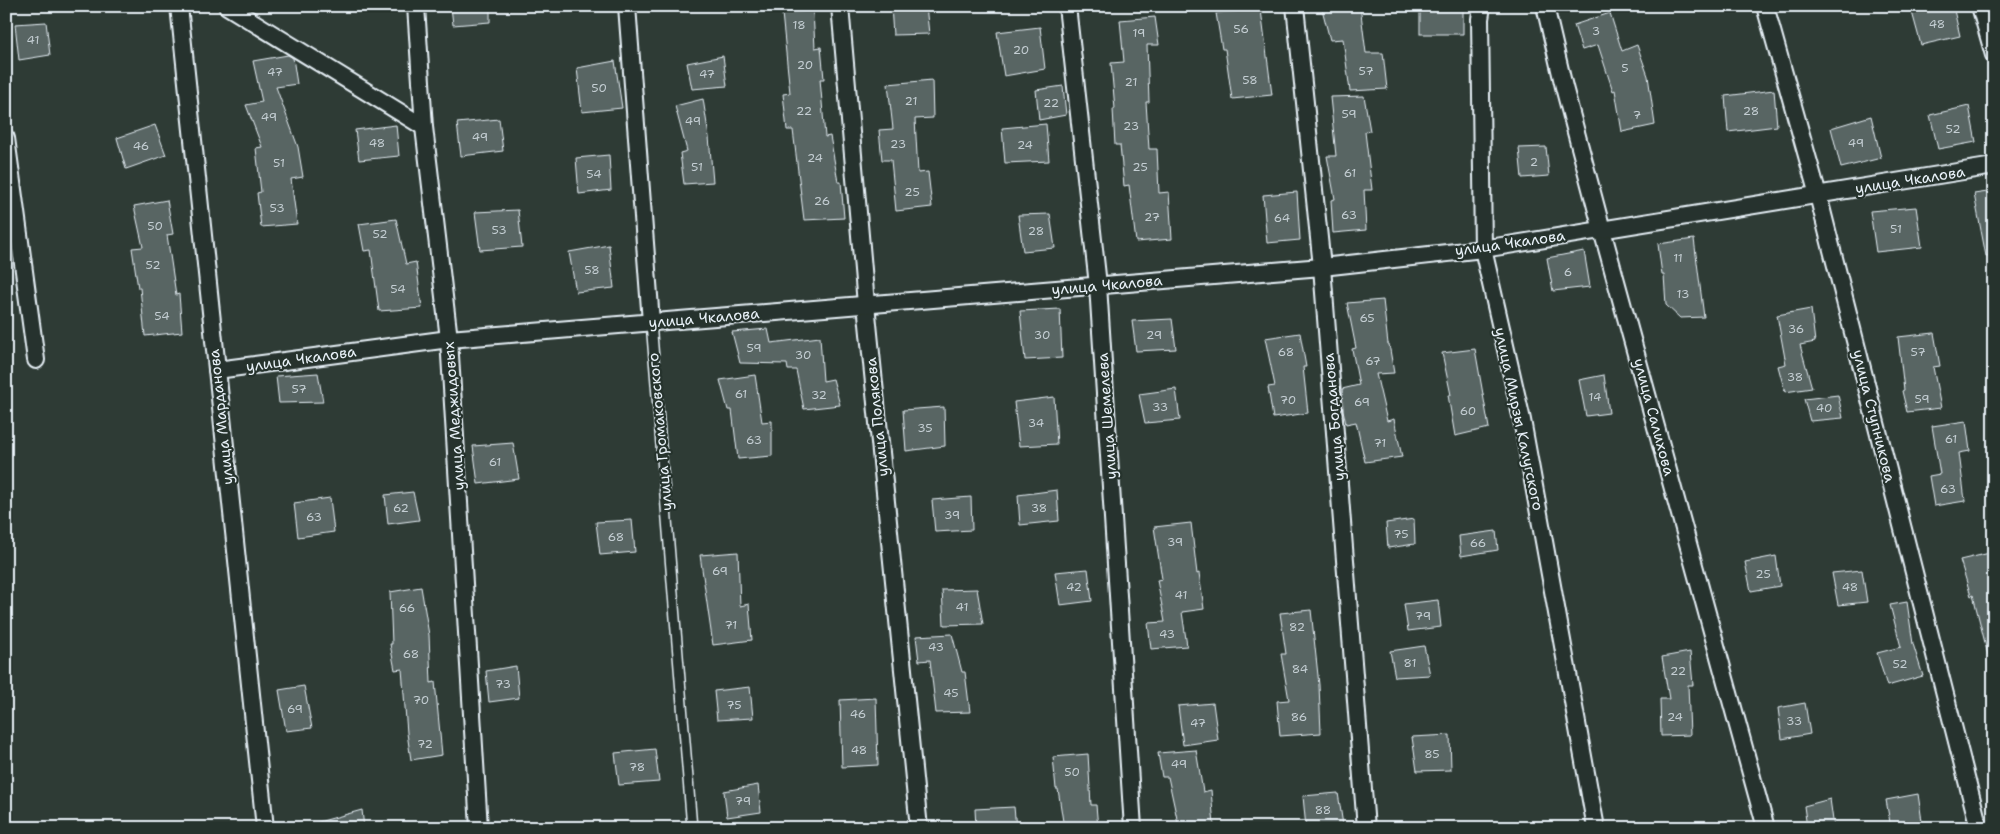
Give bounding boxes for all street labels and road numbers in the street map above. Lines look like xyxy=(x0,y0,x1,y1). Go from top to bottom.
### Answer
street label: улица Чкалова xyxy=(1854,161,1967,199)
street label: улица Чкалова xyxy=(1454,225,1567,261)
street label: улица Чкалова xyxy=(1051,270,1164,300)
street label: улица Чкалова xyxy=(648,303,761,333)
street label: улица Мирзы Калугского xyxy=(1490,326,1548,512)
street label: улица Чкалова xyxy=(245,341,358,377)
street label: улица Меджидовых xyxy=(439,341,469,491)
street label: улица Марданова xyxy=(204,347,238,486)
street label: улица Ступникова xyxy=(1848,347,1900,485)
street label: улица Шемелева xyxy=(1093,351,1121,480)
street label: улица Громаковского xyxy=(643,352,677,512)
street label: улица Богданова xyxy=(1318,352,1350,482)
street label: улица Полякова xyxy=(861,356,893,478)
street label: улица Салихова xyxy=(1629,356,1679,479)

